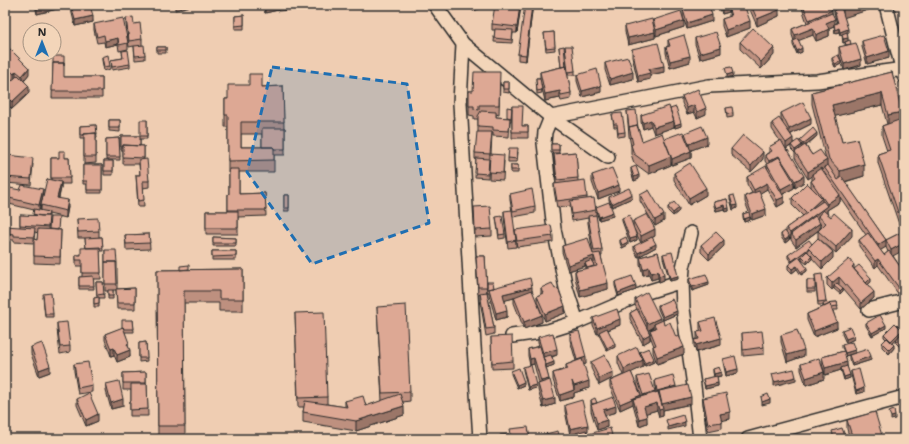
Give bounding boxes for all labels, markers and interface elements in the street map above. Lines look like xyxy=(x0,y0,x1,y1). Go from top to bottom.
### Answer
north arrow xyxy=(22,22,62,62)
text: N xyxy=(38,25,47,40)

